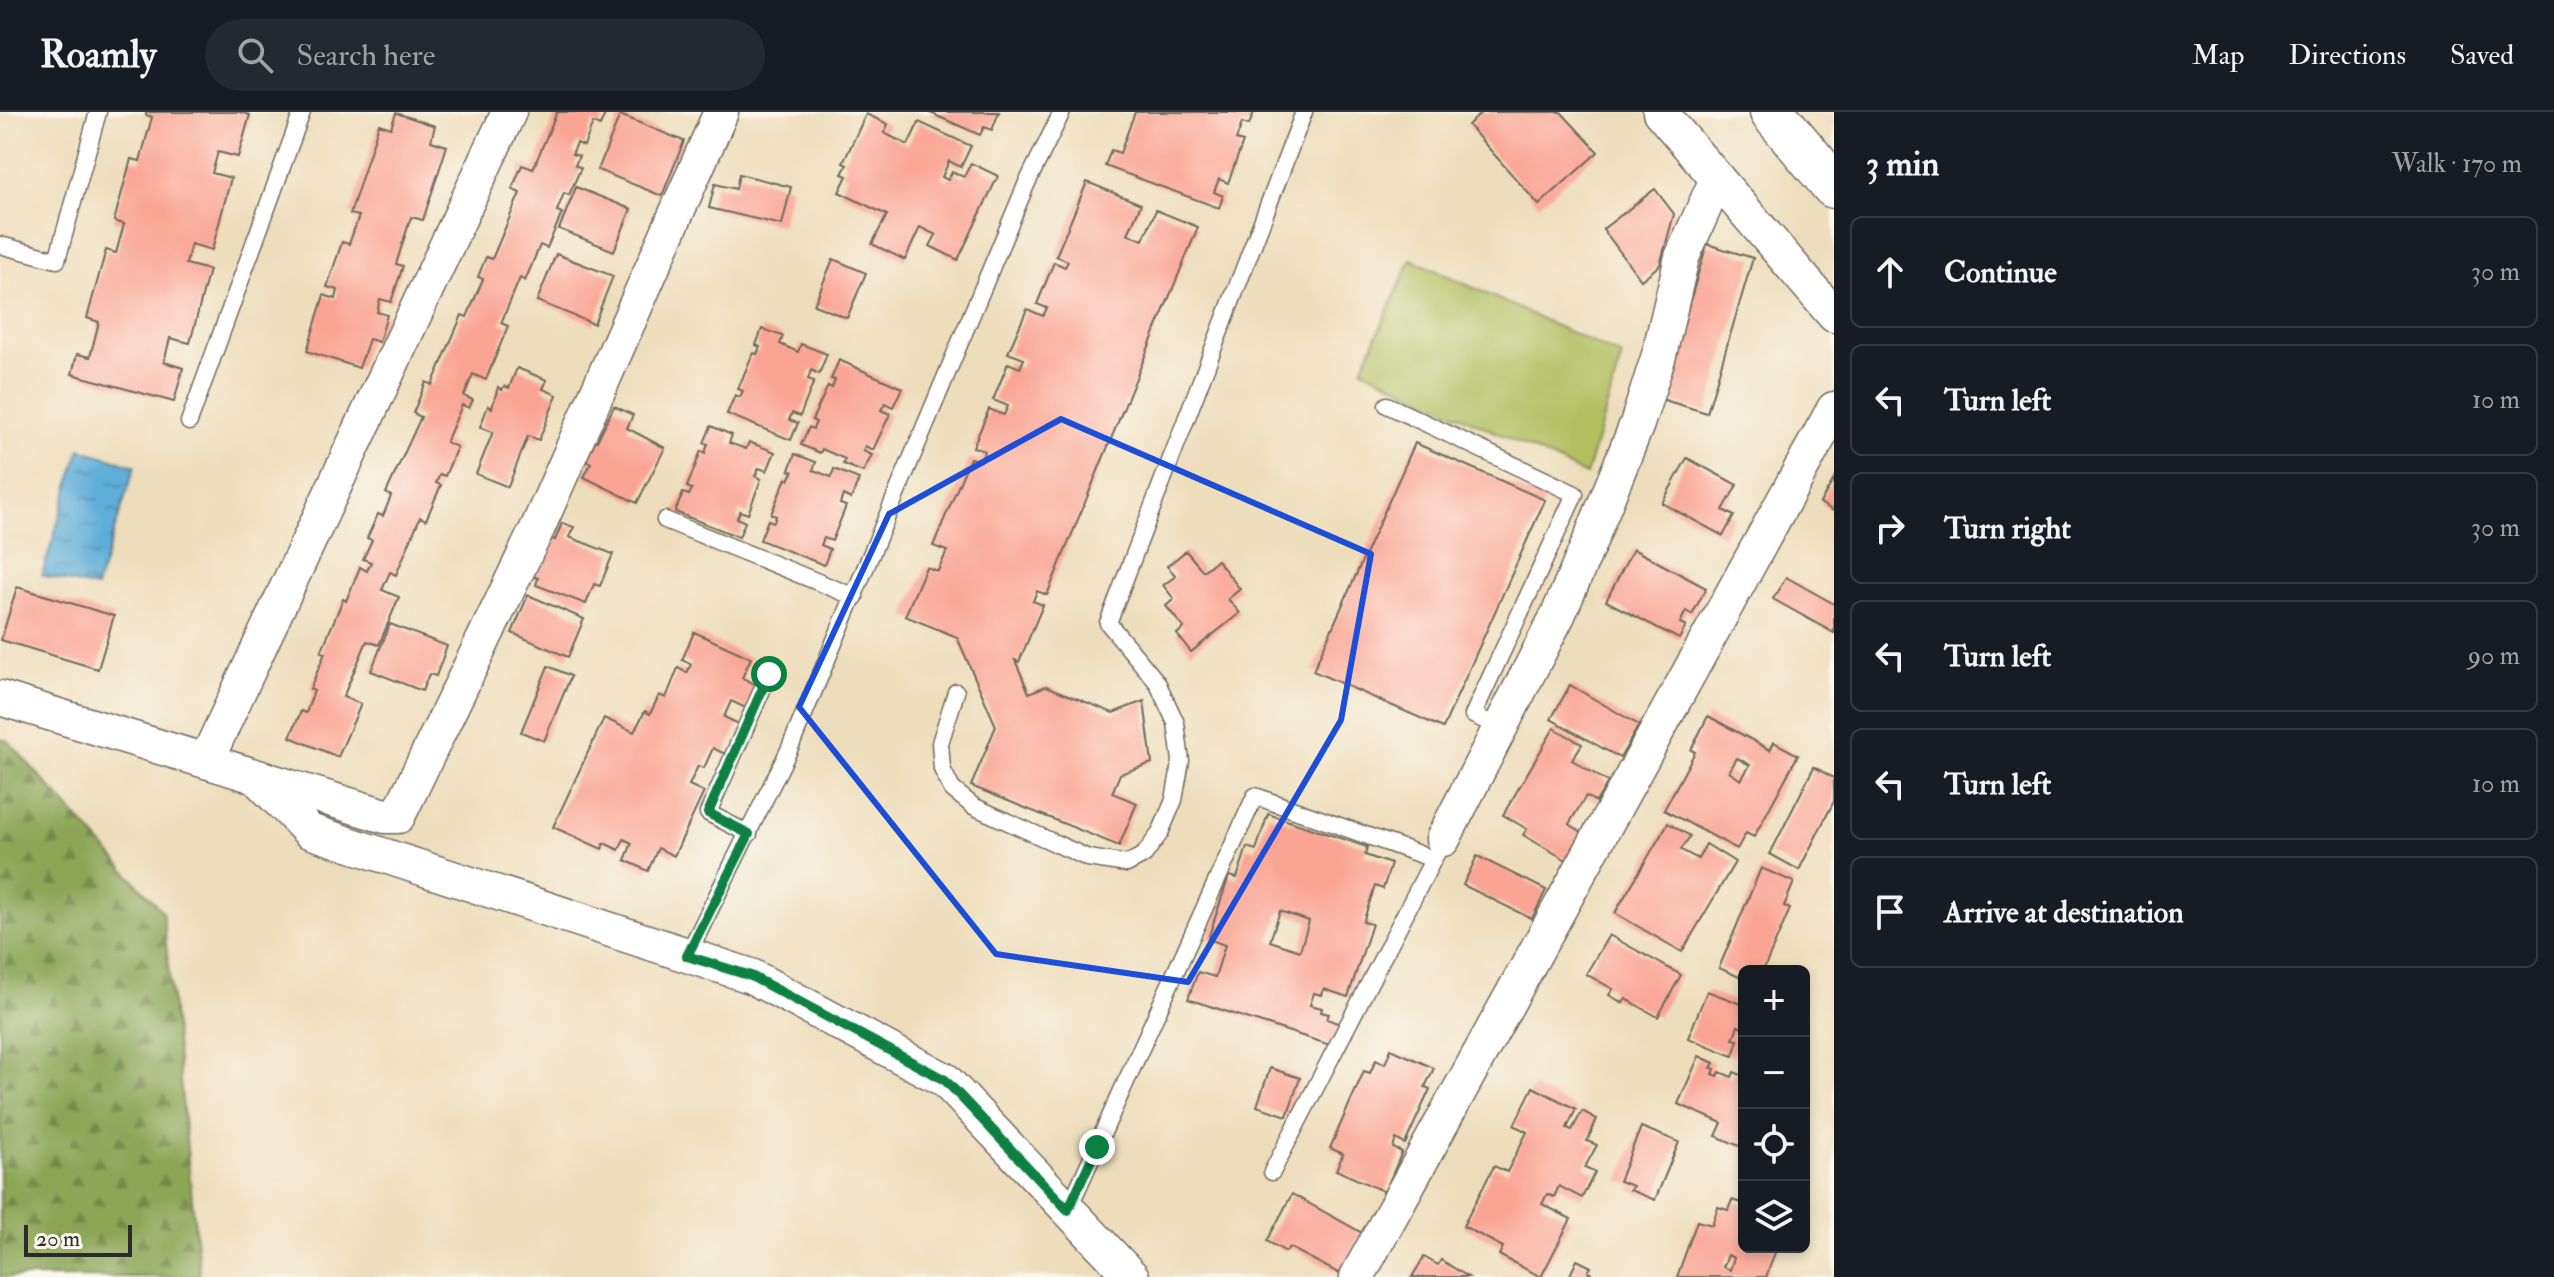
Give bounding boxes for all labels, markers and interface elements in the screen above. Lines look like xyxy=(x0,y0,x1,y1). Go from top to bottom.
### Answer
search box xyxy=(205,19,765,91)
text: Roamly xyxy=(40,31,157,79)
icon: search xyxy=(233,33,277,77)
text: Search here xyxy=(297,37,435,74)
text: Map xyxy=(2192,38,2245,73)
text: Directions xyxy=(2289,38,2406,73)
text: Saved xyxy=(2450,38,2514,73)
text: 3 min xyxy=(1866,143,1939,186)
text: Walk · 170 m xyxy=(2392,148,2522,180)
icon: ahead xyxy=(1868,250,1912,294)
text: Continue xyxy=(1944,254,2057,291)
text: 30 m xyxy=(2471,256,2520,288)
icon: left xyxy=(1868,378,1912,422)
text: Turn left xyxy=(1944,382,2051,419)
text: 10 m xyxy=(2472,384,2520,416)
icon: right xyxy=(1868,506,1912,550)
text: Turn right xyxy=(1944,510,2071,547)
text: 30 m xyxy=(2471,512,2520,544)
icon: left xyxy=(1868,634,1912,678)
text: Turn left xyxy=(1944,638,2051,675)
text: 90 m xyxy=(2468,640,2520,672)
route start xyxy=(751,656,787,692)
icon: left xyxy=(1868,762,1912,806)
text: Turn left xyxy=(1944,766,2051,803)
text: 10 m xyxy=(2472,768,2520,800)
icon: arrive xyxy=(1868,890,1912,934)
text: Arrive at destination xyxy=(1944,894,2184,931)
map controls xyxy=(1738,965,1810,1253)
button: + xyxy=(1738,965,1810,1037)
button: − xyxy=(1738,1037,1810,1109)
button: locate xyxy=(1738,1109,1810,1181)
route end xyxy=(1079,1129,1115,1165)
button: layers xyxy=(1738,1181,1810,1253)
scale bar xyxy=(24,1221,132,1257)
text: 20 m xyxy=(36,1225,80,1253)

